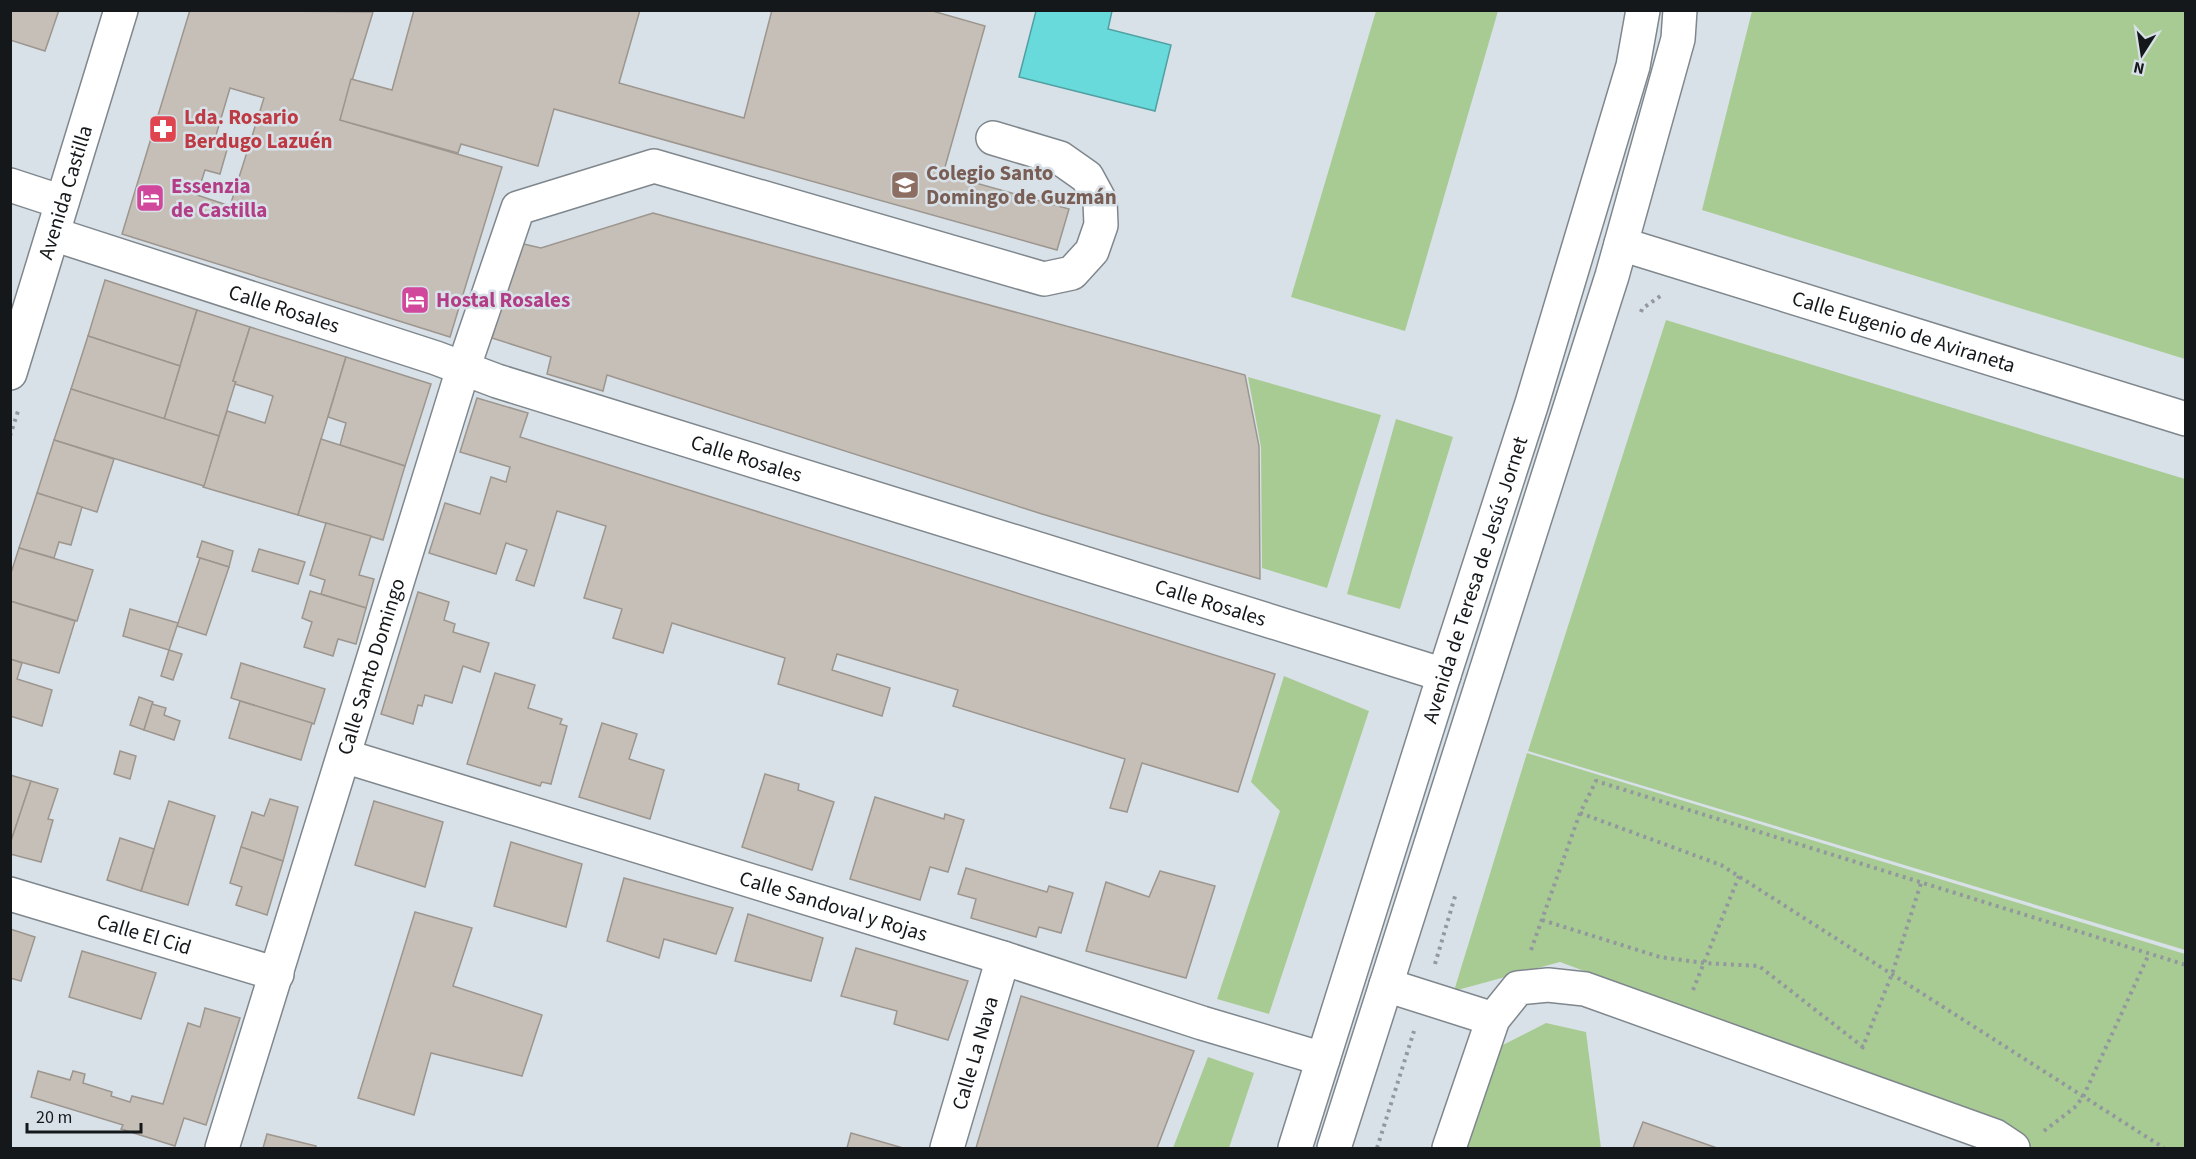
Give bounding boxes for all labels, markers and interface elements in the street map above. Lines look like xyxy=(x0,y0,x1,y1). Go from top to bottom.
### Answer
north arrow xyxy=(2112,24,2172,84)
text: N xyxy=(2132,56,2147,80)
place label: Lda. Rosario Berdugo Lazuén xyxy=(184,102,333,156)
pharmacy icon: Lda. Rosario Berdugo Lazuén xyxy=(147,113,179,145)
street label: Avenida Castilla xyxy=(31,121,100,263)
place label: Colegio Santo Domingo de Guzmán xyxy=(926,158,1117,212)
school or university icon: Colegio Santo Domingo de Guzmán xyxy=(889,169,921,201)
place label: Essenzia de Castilla xyxy=(171,171,267,225)
hotel icon: Essenzia de Castilla xyxy=(134,182,166,214)
street label: Calle Rosales xyxy=(225,277,344,341)
street label: Calle Eugenio de Aviraneta xyxy=(1788,283,2019,380)
hotel icon: Hostal Rosales xyxy=(399,284,431,316)
place label: Hostal Rosales xyxy=(436,285,570,315)
street label: Calle Rosales xyxy=(687,427,806,490)
street label: Avenida de Teresa de Jesús Jornet xyxy=(1415,433,1535,727)
street label: Calle Rosales xyxy=(1151,571,1270,634)
street label: Calle Santo Domingo xyxy=(329,574,412,759)
street label: Calle Sandoval y Rojas xyxy=(736,863,932,949)
street label: Calle El Cid xyxy=(93,906,195,963)
street label: Calle La Nava xyxy=(944,993,1006,1113)
scale bar xyxy=(27,1096,141,1134)
text: 20 m xyxy=(36,1105,72,1130)

